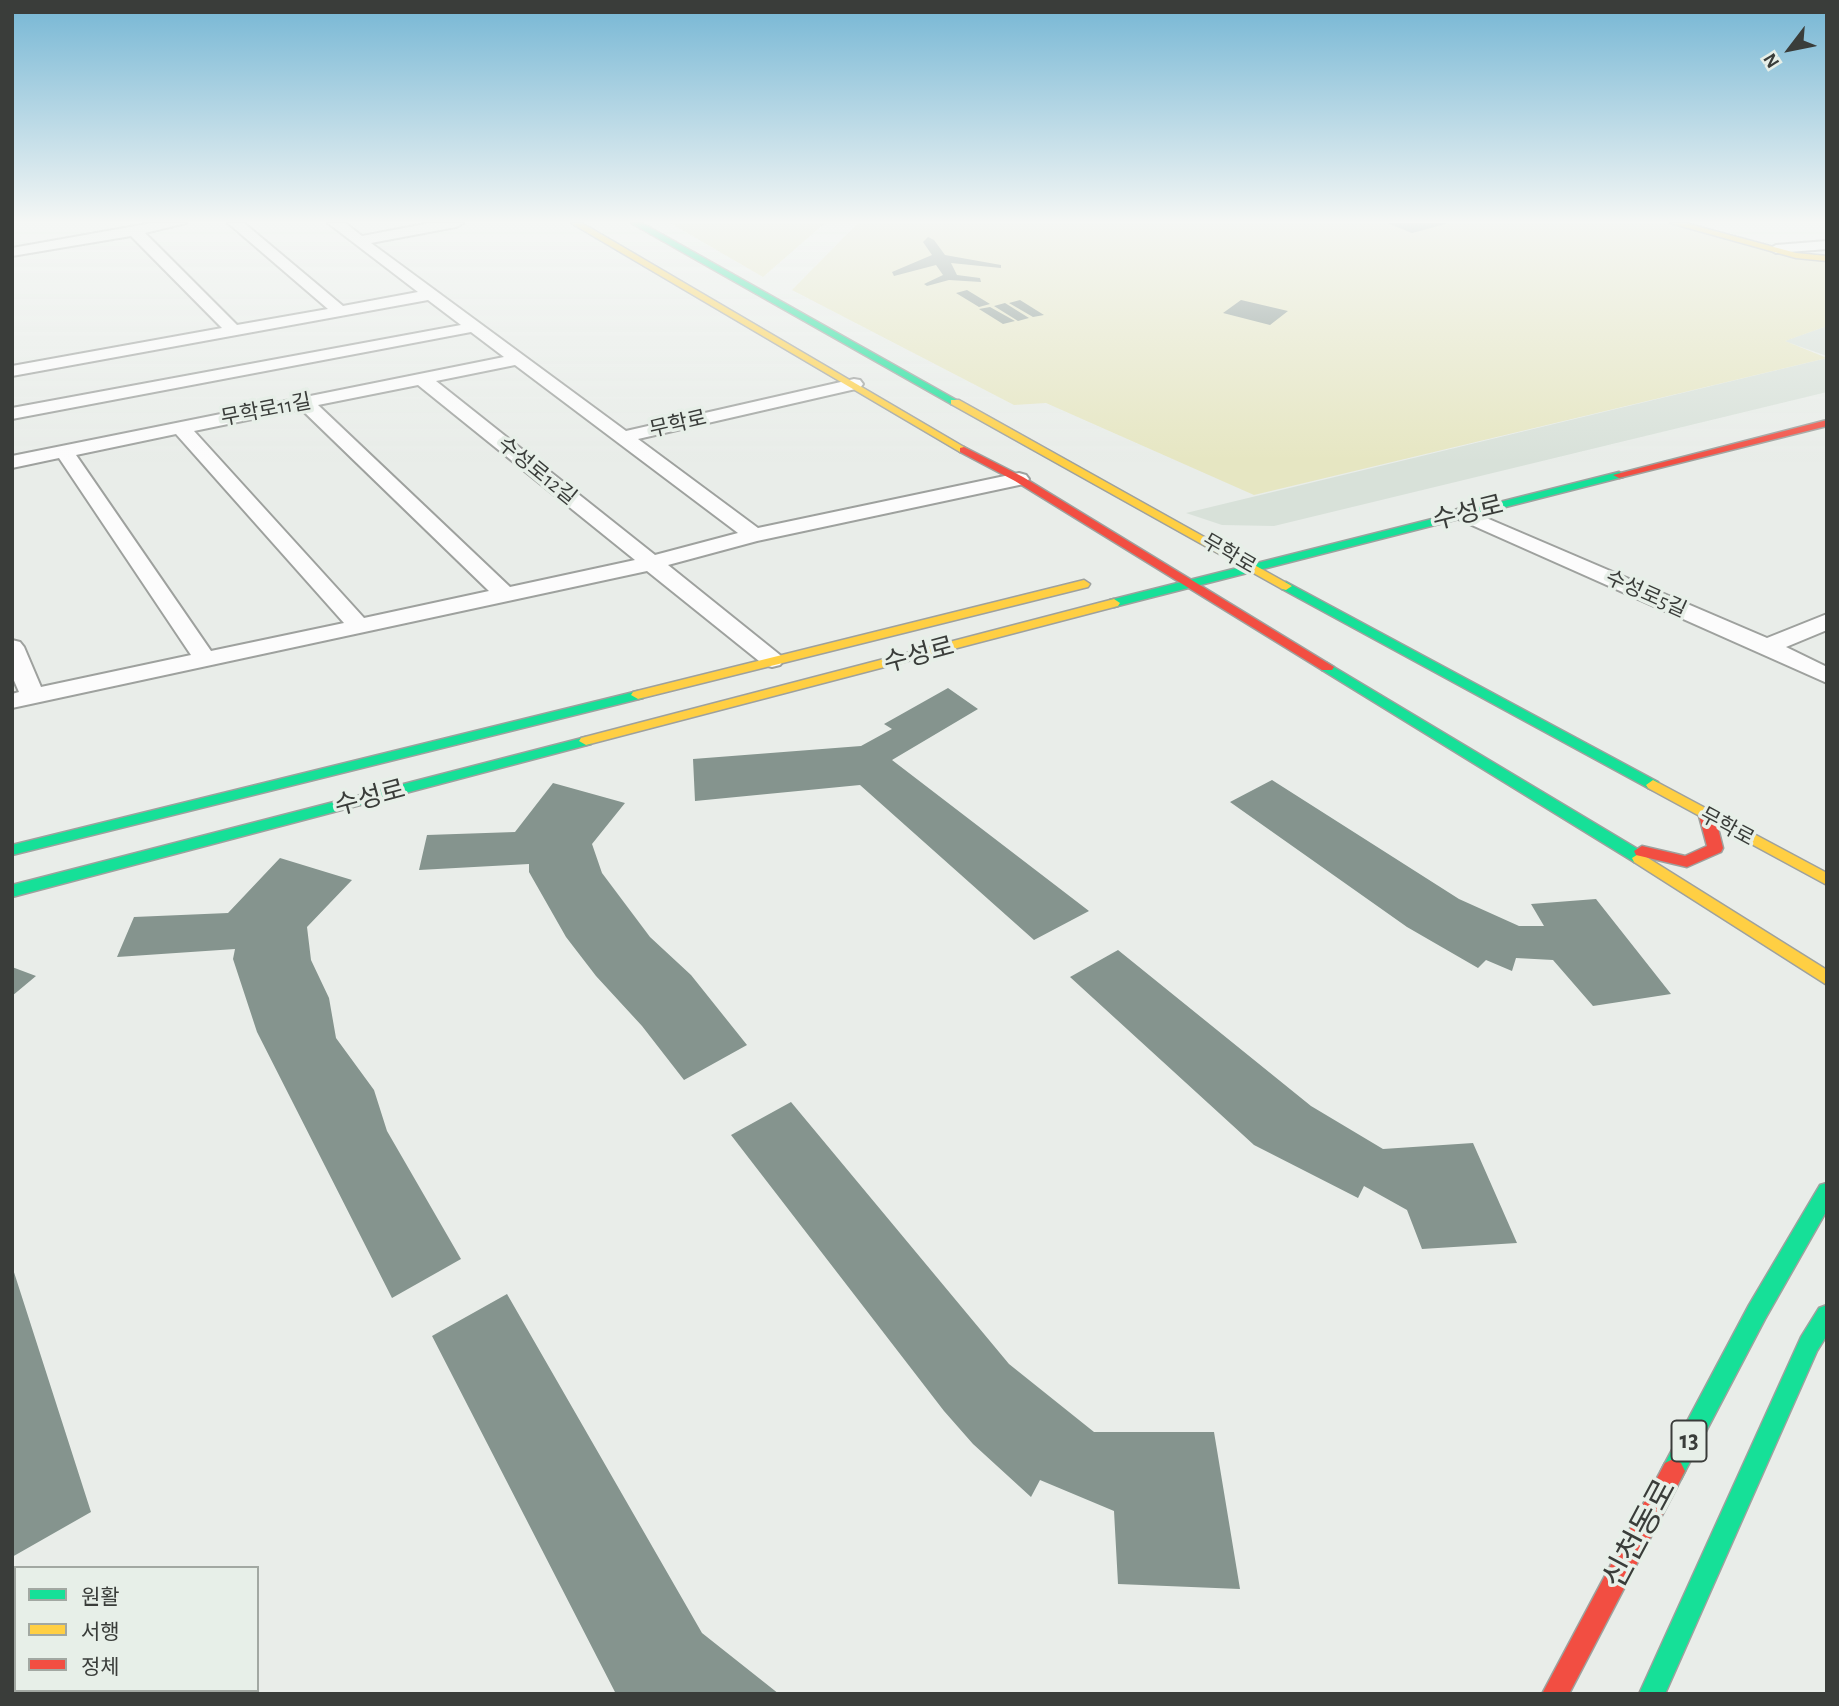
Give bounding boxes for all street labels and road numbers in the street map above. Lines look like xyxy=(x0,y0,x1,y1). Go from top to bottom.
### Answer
street label: 무학로11길 xyxy=(219,389,313,431)
street label: 무학로 xyxy=(647,405,709,443)
street label: 수성로12길 xyxy=(493,432,581,510)
street label: 수성로 xyxy=(1429,489,1507,537)
street label: 무학로 xyxy=(1198,529,1260,579)
street label: 수성로5길 xyxy=(1602,565,1690,623)
street label: 수성로 xyxy=(880,631,958,679)
street label: 수성로 xyxy=(331,774,409,822)
street label: 무학로 xyxy=(1695,802,1759,852)
road number: 13 xyxy=(1672,1420,1706,1462)
street label: 신천동로 xyxy=(1595,1473,1685,1595)

